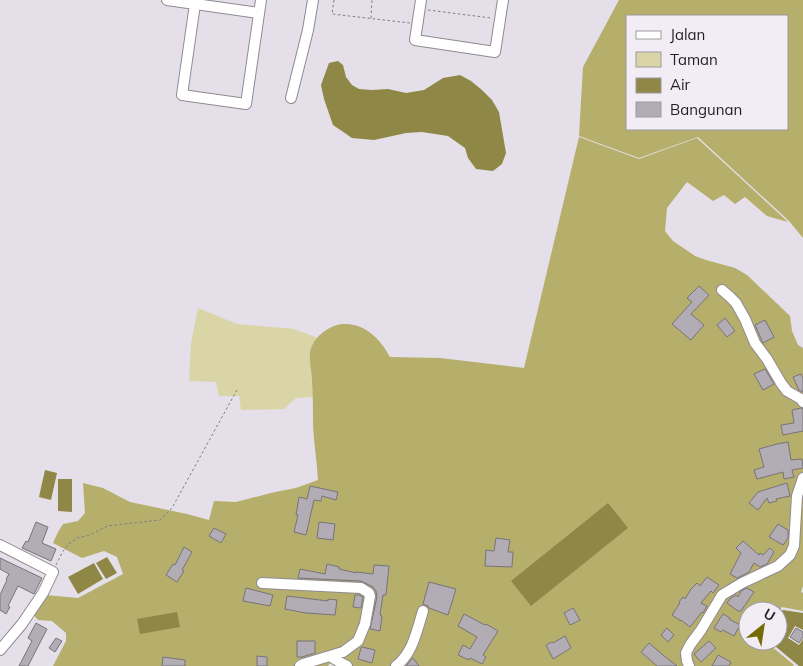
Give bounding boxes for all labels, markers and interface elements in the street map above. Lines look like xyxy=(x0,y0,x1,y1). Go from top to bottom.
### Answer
legend xyxy=(626,15,788,130)
text: Jalan xyxy=(670,25,705,44)
text: Taman xyxy=(670,50,718,69)
text: Air xyxy=(670,75,691,94)
text: Bangunan xyxy=(670,100,742,119)
north arrow xyxy=(738,601,788,651)
text: U xyxy=(761,604,778,625)

